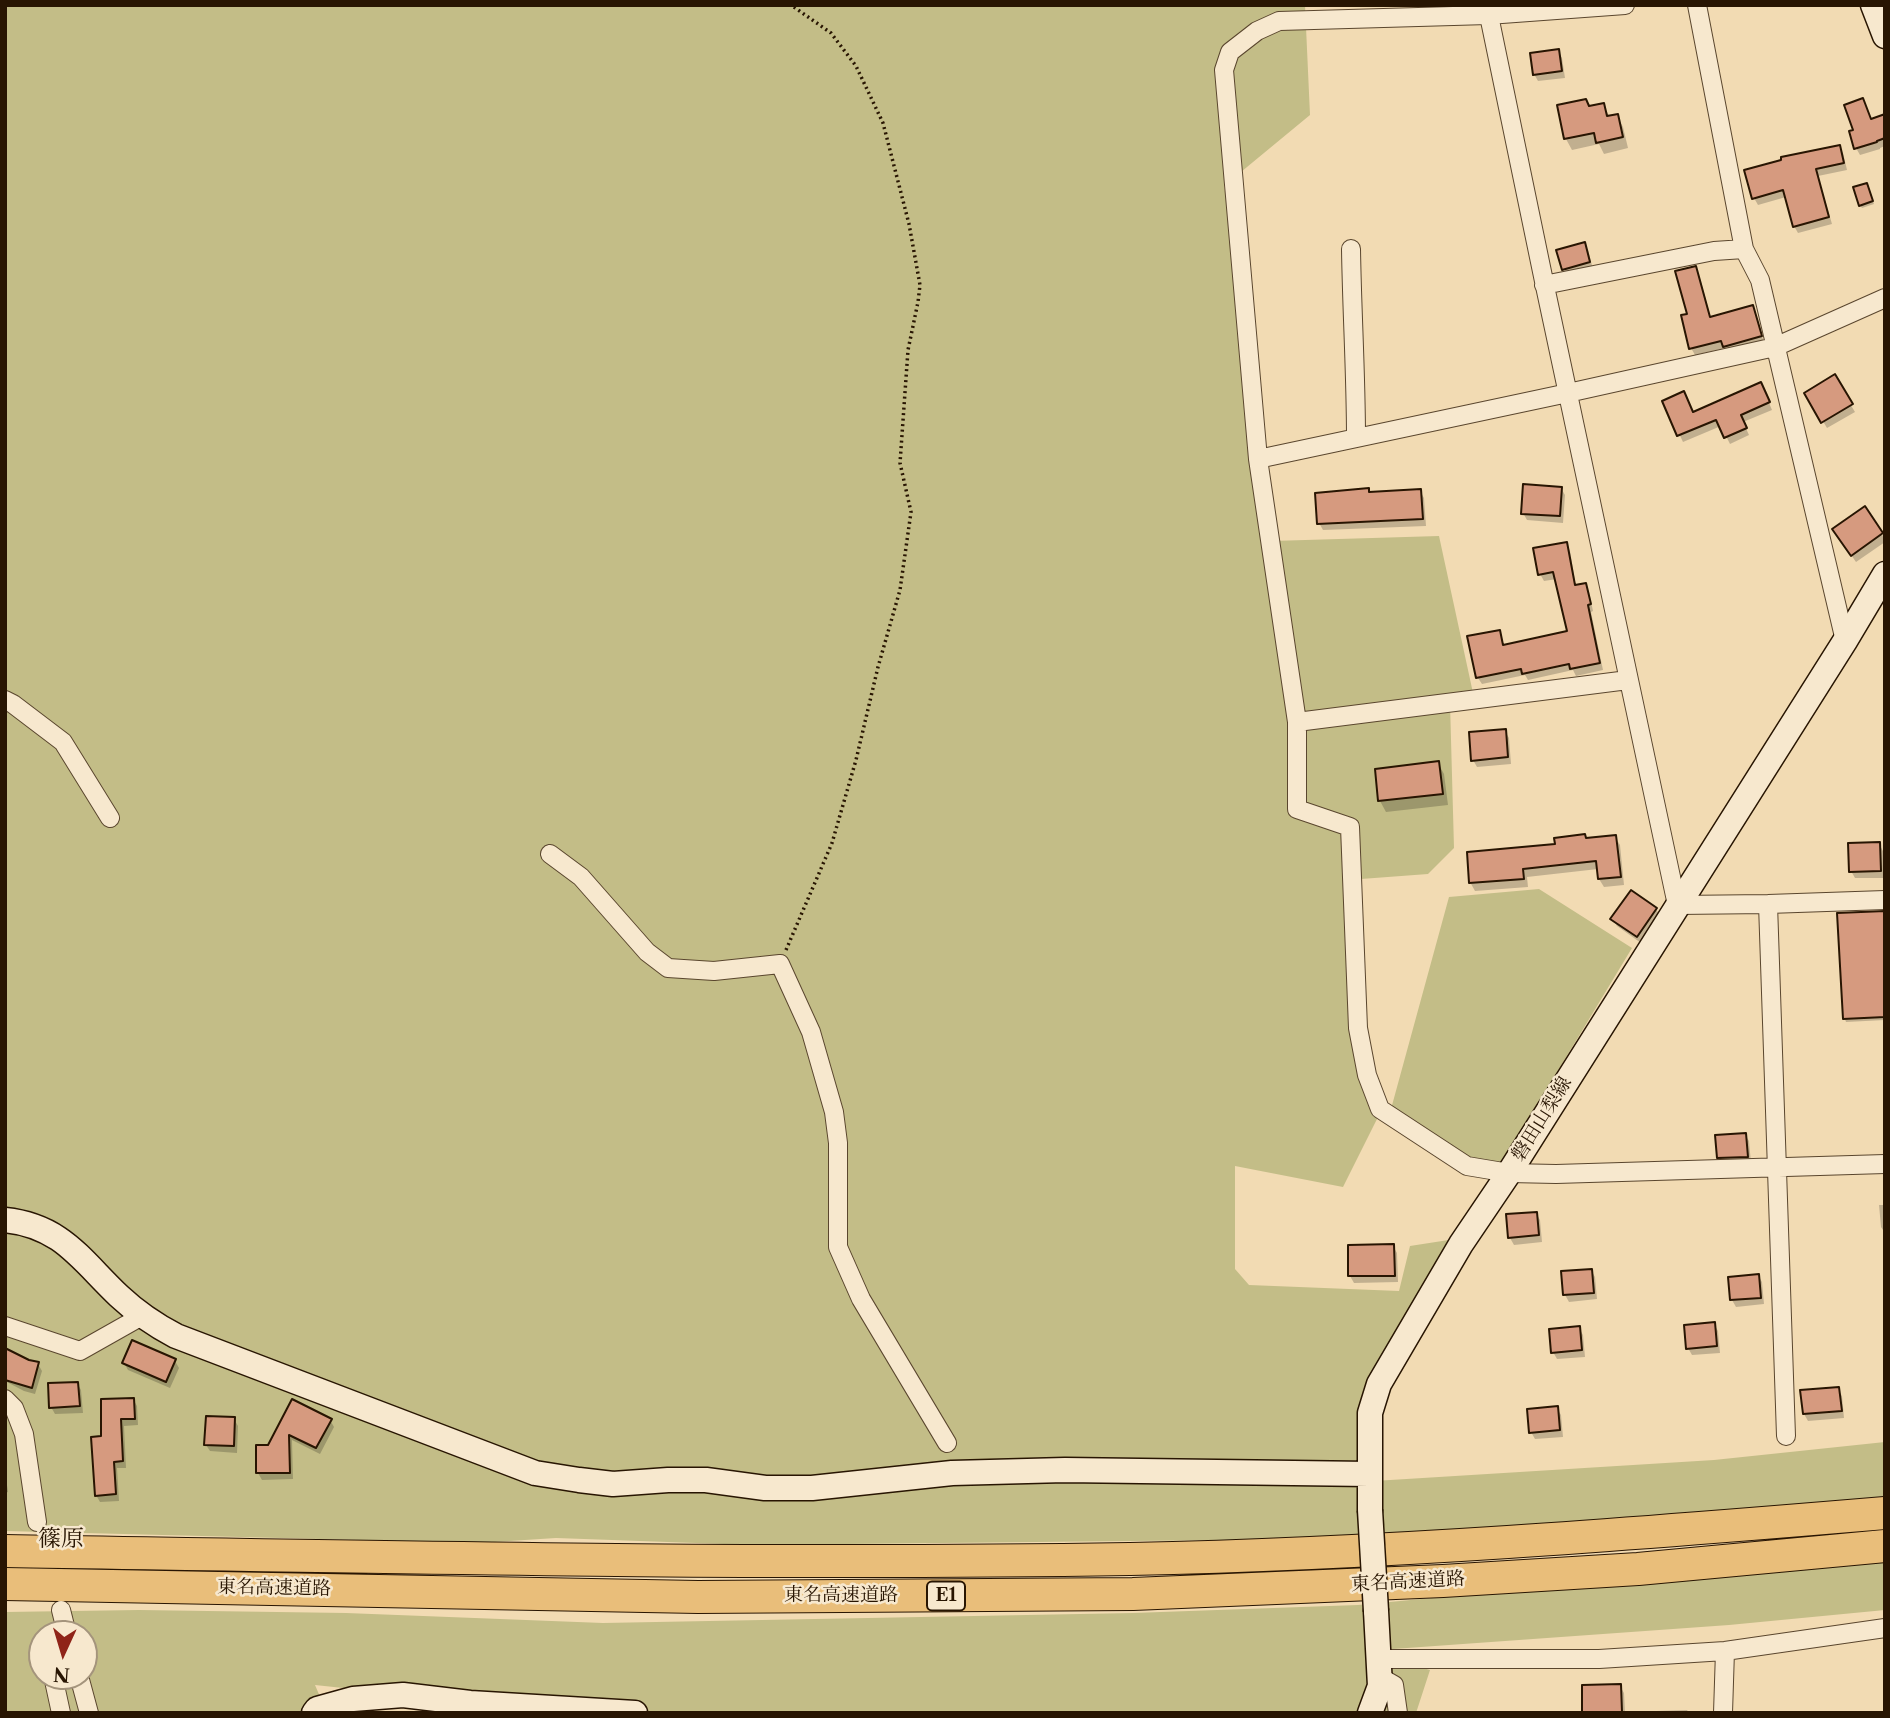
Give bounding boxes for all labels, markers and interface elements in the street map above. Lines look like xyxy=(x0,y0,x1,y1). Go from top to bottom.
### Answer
street label: 磐田山梨線 xyxy=(1507,1073,1577,1165)
district label: 篠原 xyxy=(38,1525,84,1553)
street label: 東名高速道路 xyxy=(1350,1568,1466,1596)
street label: 東名高速道路 xyxy=(217,1576,331,1600)
road number: E1 xyxy=(927,1582,965,1610)
street label: 東名高速道路 xyxy=(784,1585,898,1607)
north arrow xyxy=(28,1620,98,1690)
text: N xyxy=(53,1662,71,1687)

